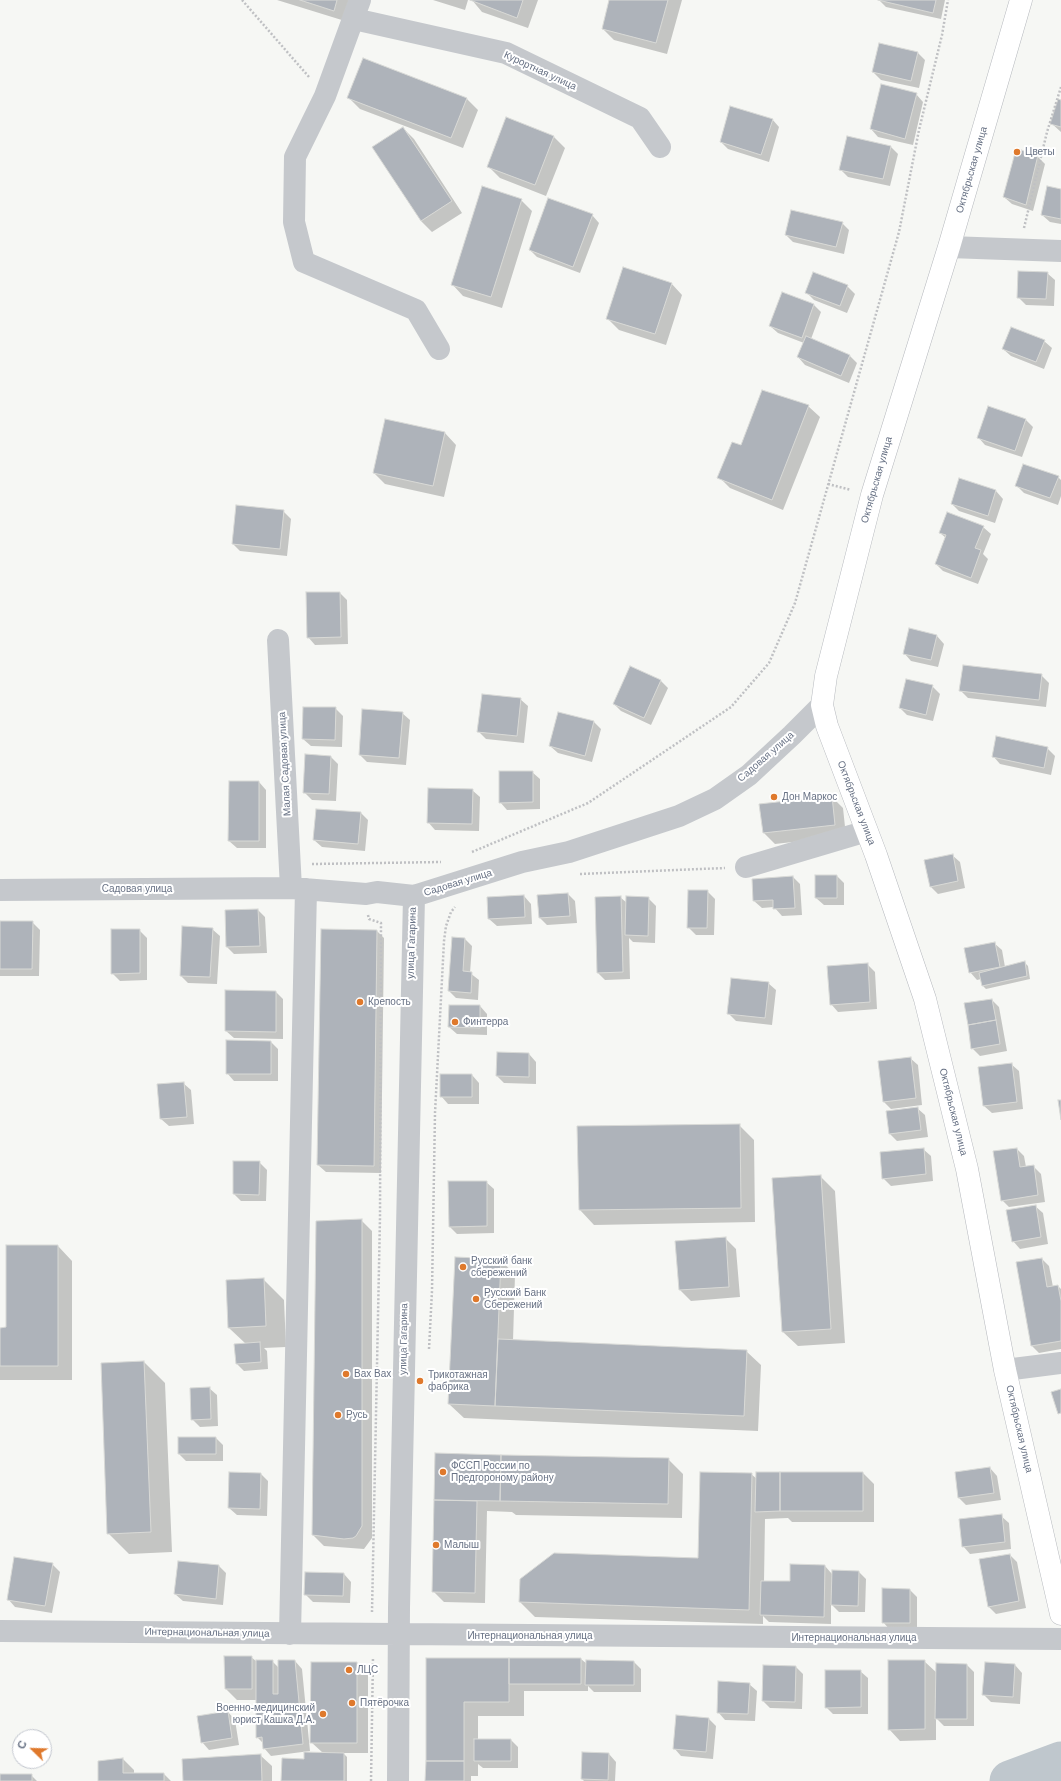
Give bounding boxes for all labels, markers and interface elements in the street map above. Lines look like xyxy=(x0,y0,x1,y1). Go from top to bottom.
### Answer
street label: Курортная улица xyxy=(502,49,578,93)
street label: Октябрьская улица xyxy=(954,125,990,215)
place label: Цветы xyxy=(1025,146,1055,158)
marker: Цветы xyxy=(1012,147,1022,157)
street label: Октябрьская улица xyxy=(859,435,895,525)
street label: Малая Садовая улица xyxy=(276,712,294,816)
street label: Садовая улица xyxy=(735,729,797,785)
street label: Октябрьская улица xyxy=(834,759,878,847)
place label: Дон Маркос xyxy=(782,791,837,803)
marker: Дон Маркос xyxy=(769,792,779,802)
street label: Садовая улица xyxy=(422,867,494,899)
street label: Садовая улица xyxy=(102,883,172,895)
street label: улица Гагарина xyxy=(405,907,419,979)
place label: Крепость xyxy=(368,996,411,1008)
marker: Крепость xyxy=(355,997,365,1007)
place label: Финтерра xyxy=(463,1016,508,1028)
marker: Финтерра xyxy=(450,1017,460,1027)
street label: Октябрьская улица xyxy=(936,1067,970,1157)
place label: Русский банк сбережений xyxy=(471,1255,532,1278)
marker: Русский банк сбережений xyxy=(458,1262,468,1272)
place label: Русский Банк Сбережений xyxy=(484,1287,546,1310)
marker: Русский Банк Сбережений xyxy=(471,1294,481,1304)
street label: улица Гагарина xyxy=(397,1303,411,1375)
place label: Вах Вах xyxy=(354,1368,391,1380)
marker: Вах Вах xyxy=(341,1369,351,1379)
place label: Трикотажная фабрика xyxy=(428,1369,488,1392)
marker: Трикотажная фабрика xyxy=(415,1376,425,1386)
street label: Октябрьская улица xyxy=(1003,1384,1035,1474)
place label: Русь xyxy=(346,1409,368,1421)
marker: Русь xyxy=(333,1410,343,1420)
place label: ФССП России по Предгороному району xyxy=(451,1460,554,1484)
marker: ФССП России по Предгороному району xyxy=(438,1467,448,1477)
place label: Малыш xyxy=(444,1539,479,1551)
marker: Малыш xyxy=(431,1540,441,1550)
street label: Интернациональная улица xyxy=(144,1626,270,1640)
street label: Интернациональная улица xyxy=(467,1630,593,1642)
street label: Интернациональная улица xyxy=(791,1632,917,1644)
place label: ЛЦС xyxy=(357,1664,378,1676)
marker: ЛЦС xyxy=(344,1665,354,1675)
place label: Пятёрочка xyxy=(360,1697,409,1709)
marker: Пятёрочка xyxy=(347,1698,357,1708)
place label: Военно-медицинский юрист Кашка Д.А. xyxy=(216,1702,315,1726)
marker: Военно-медицинский юрист Кашка Д.А. xyxy=(318,1709,328,1719)
north arrow xyxy=(12,1729,52,1769)
text: С xyxy=(15,1739,29,1751)

